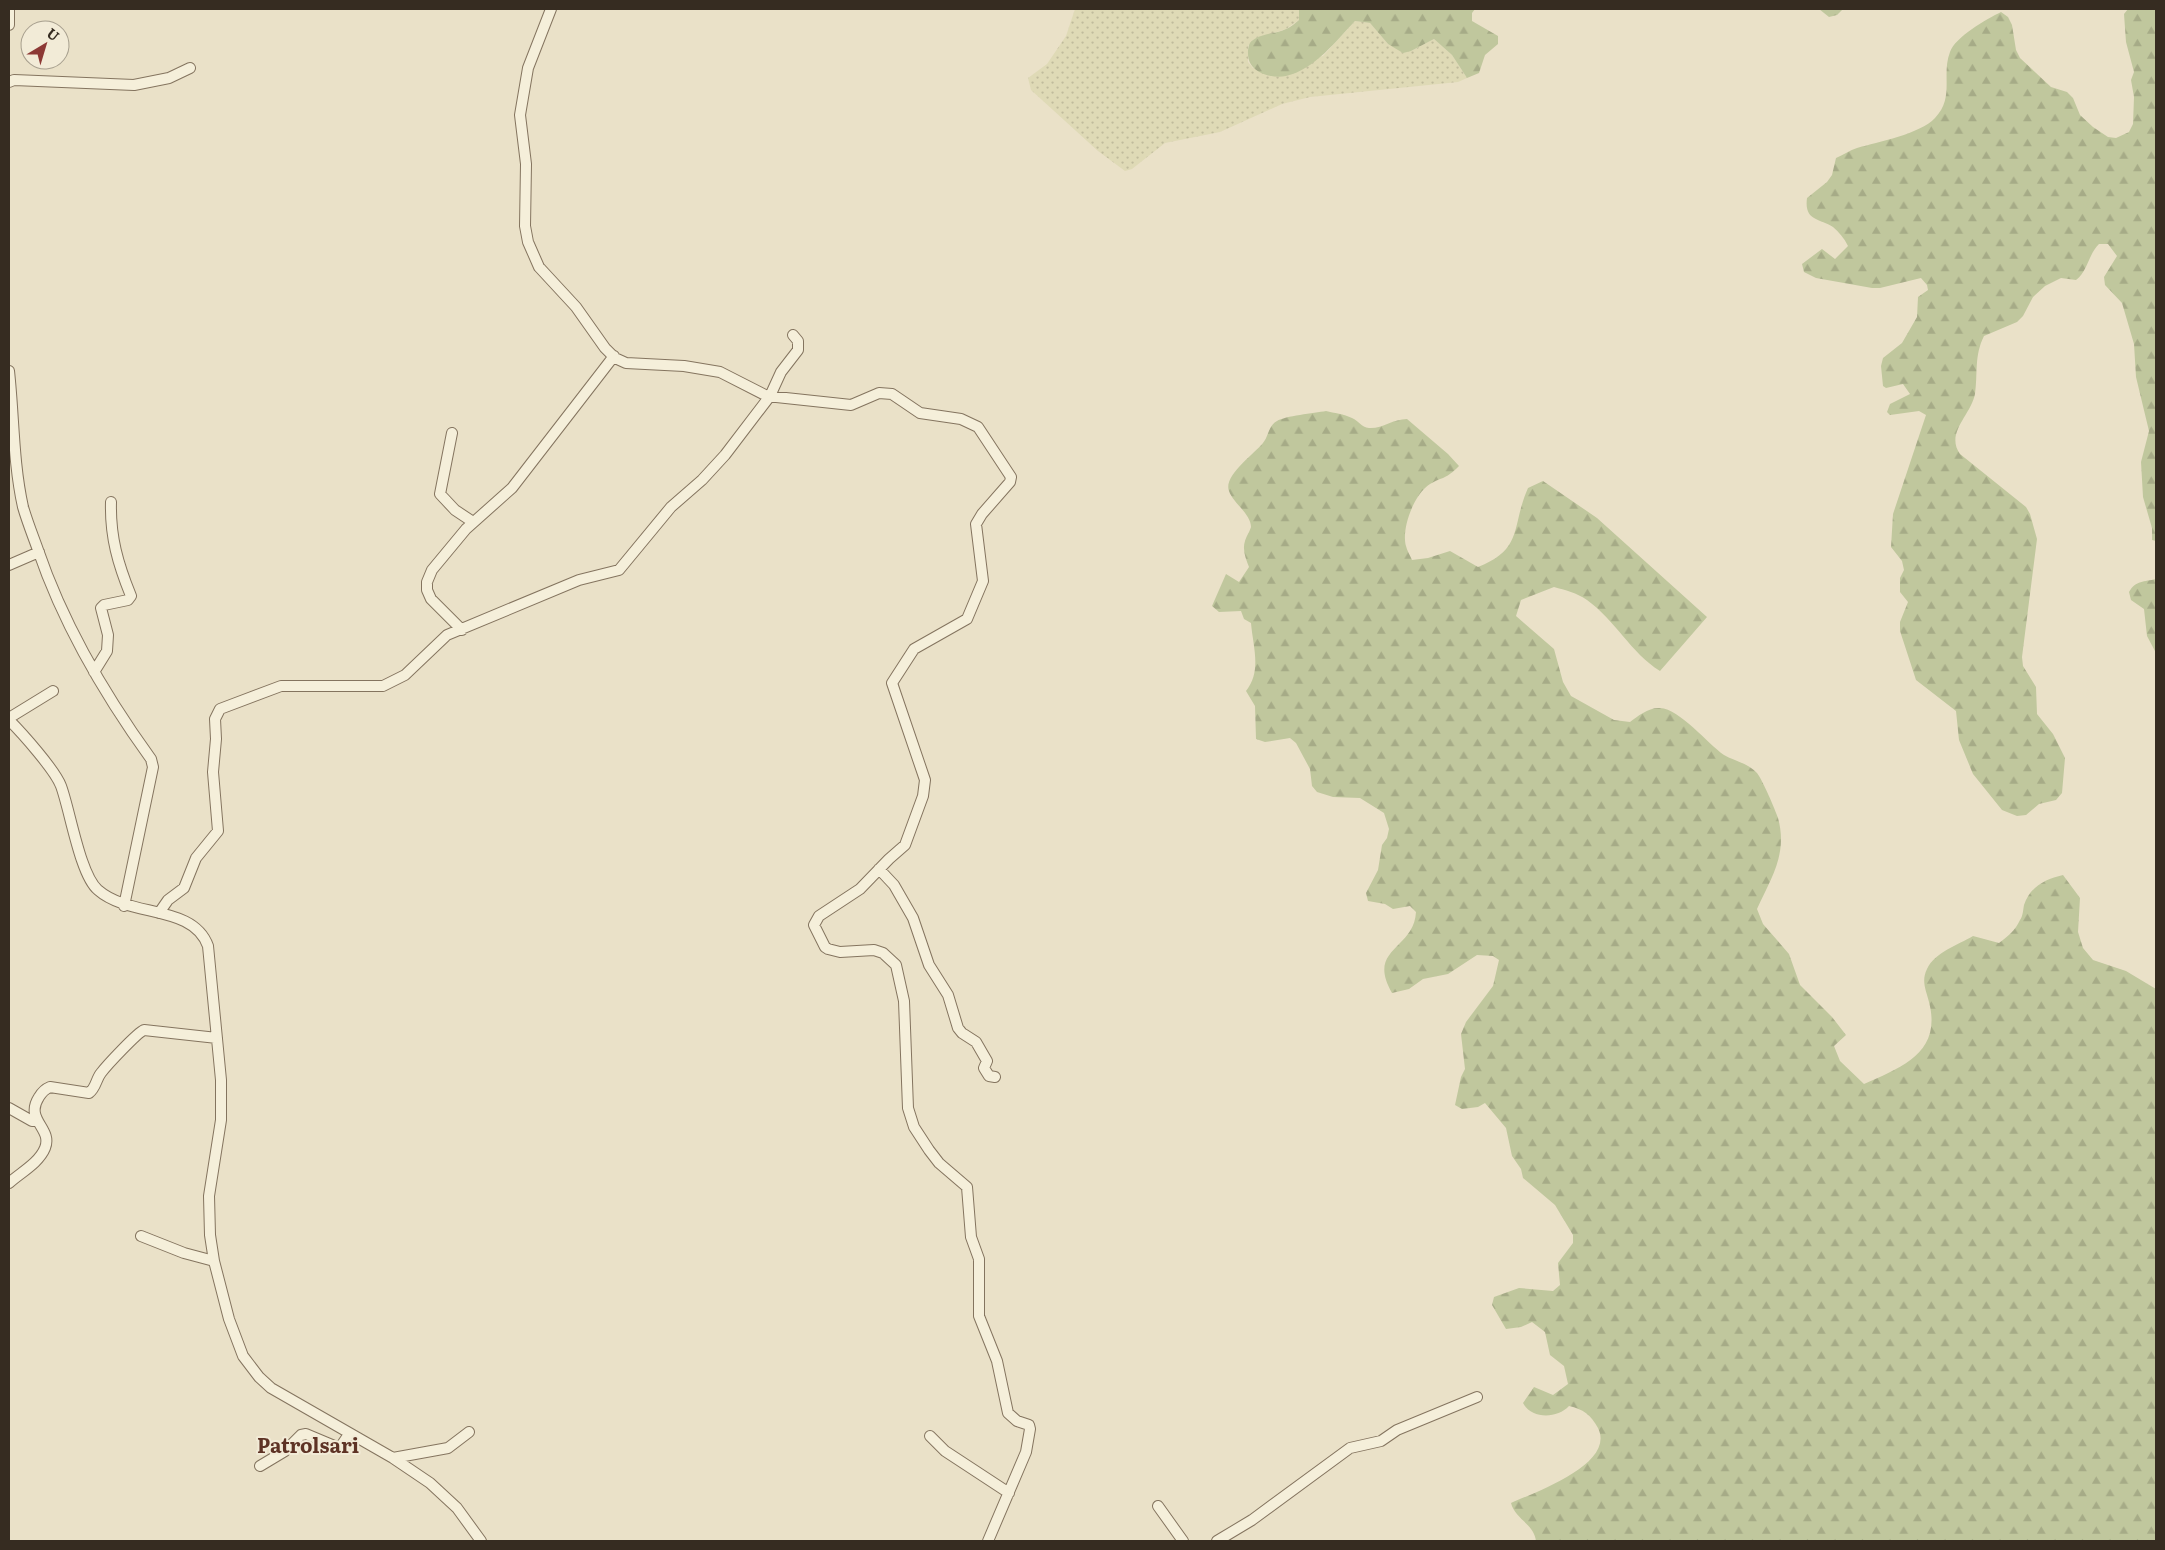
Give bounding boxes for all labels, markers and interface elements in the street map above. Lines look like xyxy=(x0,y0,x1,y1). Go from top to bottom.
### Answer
north arrow xyxy=(20,20,70,70)
text: U xyxy=(43,23,64,45)
district label: Patrolsari xyxy=(257,1429,359,1459)

